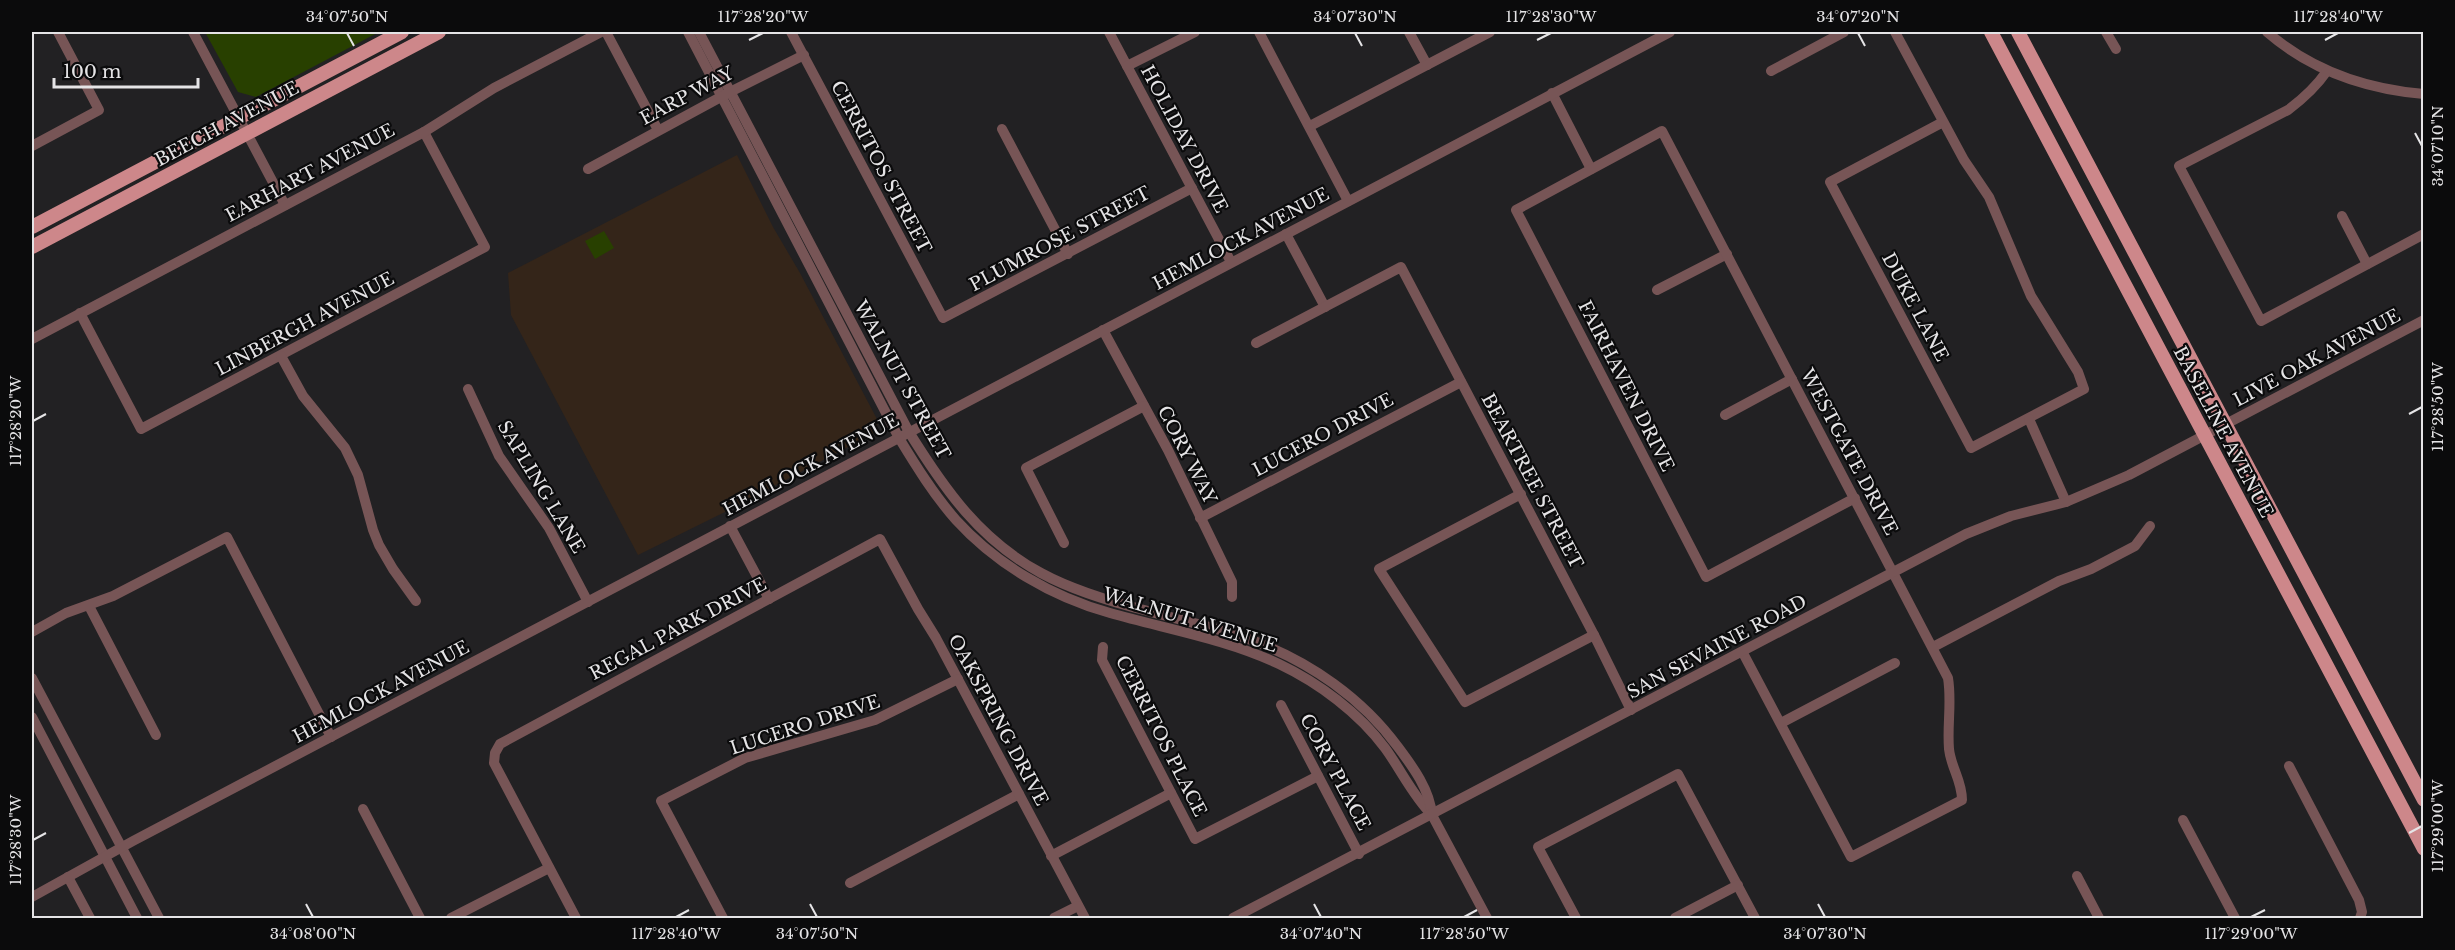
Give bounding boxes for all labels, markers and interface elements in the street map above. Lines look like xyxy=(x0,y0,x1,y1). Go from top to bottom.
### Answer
text: 34°07'50"N xyxy=(306,7,388,26)
text: 117°28'20"W xyxy=(718,7,809,26)
text: 34°07'30"N xyxy=(1313,7,1397,26)
text: 117°28'30"W xyxy=(1506,7,1597,26)
text: 34°07'20"N xyxy=(1816,7,1900,26)
text: 117°28'40"W xyxy=(2293,7,2383,26)
scale bar xyxy=(54,51,198,89)
text: 100 m xyxy=(63,61,121,83)
street label: HOLIDAY DRIVE xyxy=(1136,61,1232,217)
street label: EARP WAY xyxy=(636,62,738,130)
street label: BEECH AVENUE xyxy=(151,77,303,171)
street label: CERRITOS STREET xyxy=(826,77,936,257)
text: 34°07'10"N xyxy=(2428,106,2447,186)
street label: EARHART AVENUE xyxy=(222,119,398,227)
street label: PLUMROSE STREET xyxy=(966,182,1155,296)
street label: HEMLOCK AVENUE xyxy=(1149,183,1333,295)
street label: DUKE LANE xyxy=(1877,249,1953,365)
street label: LINBERGH AVENUE xyxy=(212,268,398,380)
street label: WALNUT STREET xyxy=(849,296,955,464)
street label: FAIRHAVEN DRIVE xyxy=(1573,297,1679,475)
street label: LIVE OAK AVENUE xyxy=(2230,305,2404,411)
street label: BASELINE AVENUE xyxy=(2168,343,2278,521)
text: 117°28'50"W xyxy=(2428,362,2447,452)
street label: WESTGATE DRIVE xyxy=(1795,364,1902,539)
text: 117°28'20"W xyxy=(6,375,25,466)
street label: LUCERO DRIVE xyxy=(1249,389,1397,481)
street label: BEARTREE STREET xyxy=(1476,390,1588,573)
street label: CORY WAY xyxy=(1153,402,1222,509)
street label: HEMLOCK AVENUE xyxy=(719,409,903,521)
street label: SAPLING LANE xyxy=(493,417,589,557)
street label: REGAL PARK DRIVE xyxy=(586,573,770,685)
street label: WALNUT AVENUE xyxy=(1099,583,1280,657)
street label: SAN SEVAINE ROAD xyxy=(1624,590,1810,704)
street label: OAKSPRING DRIVE xyxy=(943,631,1053,809)
street label: HEMLOCK AVENUE xyxy=(289,636,473,748)
street label: CERRITOS PLACE xyxy=(1111,652,1211,820)
street label: LUCERO DRIVE xyxy=(727,690,883,760)
street label: CORY PLACE xyxy=(1295,710,1375,834)
text: 117°29'00"W xyxy=(2428,779,2447,872)
text: 117°28'30"W xyxy=(6,794,25,885)
text: 34°08'00"N xyxy=(270,924,356,943)
text: 117°28'40"W xyxy=(631,924,721,943)
text: 34°07'50"N xyxy=(776,924,858,943)
text: 34°07'40"N xyxy=(1280,924,1362,943)
text: 117°28'50"W xyxy=(1419,924,1509,943)
text: 34°07'30"N xyxy=(1783,924,1867,943)
text: 117°29'00"W xyxy=(2205,924,2298,943)

